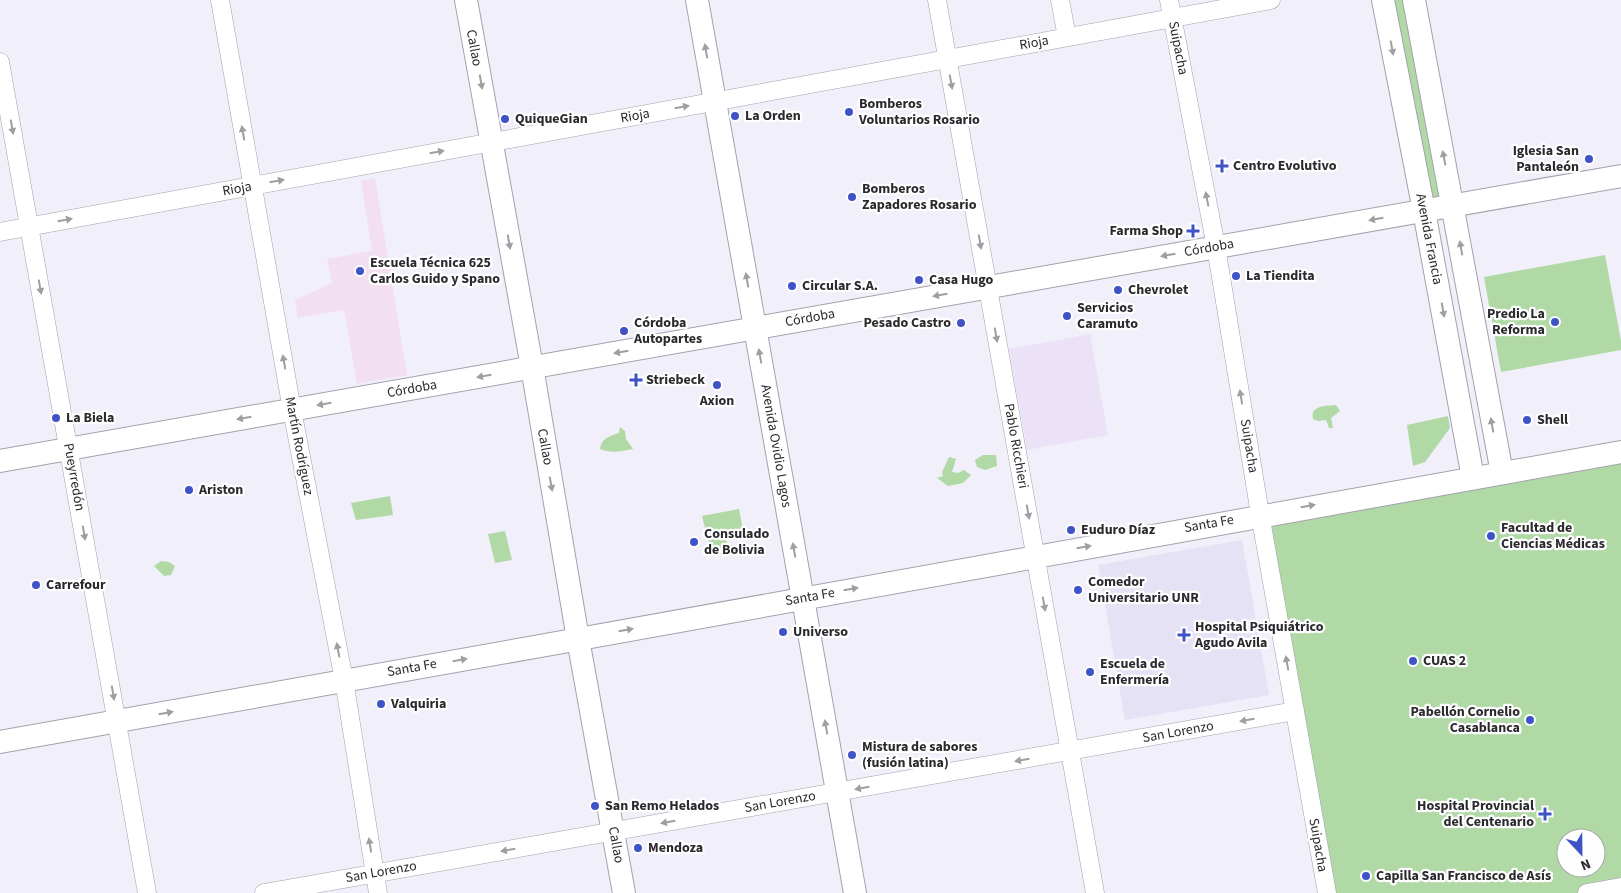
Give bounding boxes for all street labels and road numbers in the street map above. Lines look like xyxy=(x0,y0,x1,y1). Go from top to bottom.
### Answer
street label: Suipacha xyxy=(1163,19,1193,77)
street label: Callao xyxy=(461,28,487,68)
street label: Rioja xyxy=(1018,31,1050,55)
street label: Rioja xyxy=(619,104,651,128)
street label: Rioja xyxy=(221,177,253,201)
street label: Avenida Francia xyxy=(1410,192,1448,286)
street label: Córdoba xyxy=(1183,234,1235,262)
street label: Córdoba xyxy=(784,304,836,332)
street label: Córdoba xyxy=(386,375,438,403)
street label: Avenida Ovidio Lagos xyxy=(755,383,797,509)
street label: Martín Rodríguez xyxy=(280,395,318,497)
street label: Pablo Ricchieri xyxy=(999,402,1033,490)
street label: Suipacha xyxy=(1235,418,1263,474)
street label: Callao xyxy=(532,427,558,467)
street label: Pueyrredón xyxy=(58,441,90,513)
street label: Santa Fe xyxy=(1183,510,1235,538)
street label: Santa Fe xyxy=(784,583,836,611)
street label: Santa Fe xyxy=(386,654,438,682)
street label: San Lorenzo xyxy=(1141,716,1215,748)
street label: San Lorenzo xyxy=(743,786,817,818)
street label: Suipacha xyxy=(1303,817,1333,873)
street label: Callao xyxy=(603,825,629,865)
street label: San Lorenzo xyxy=(344,856,418,888)

